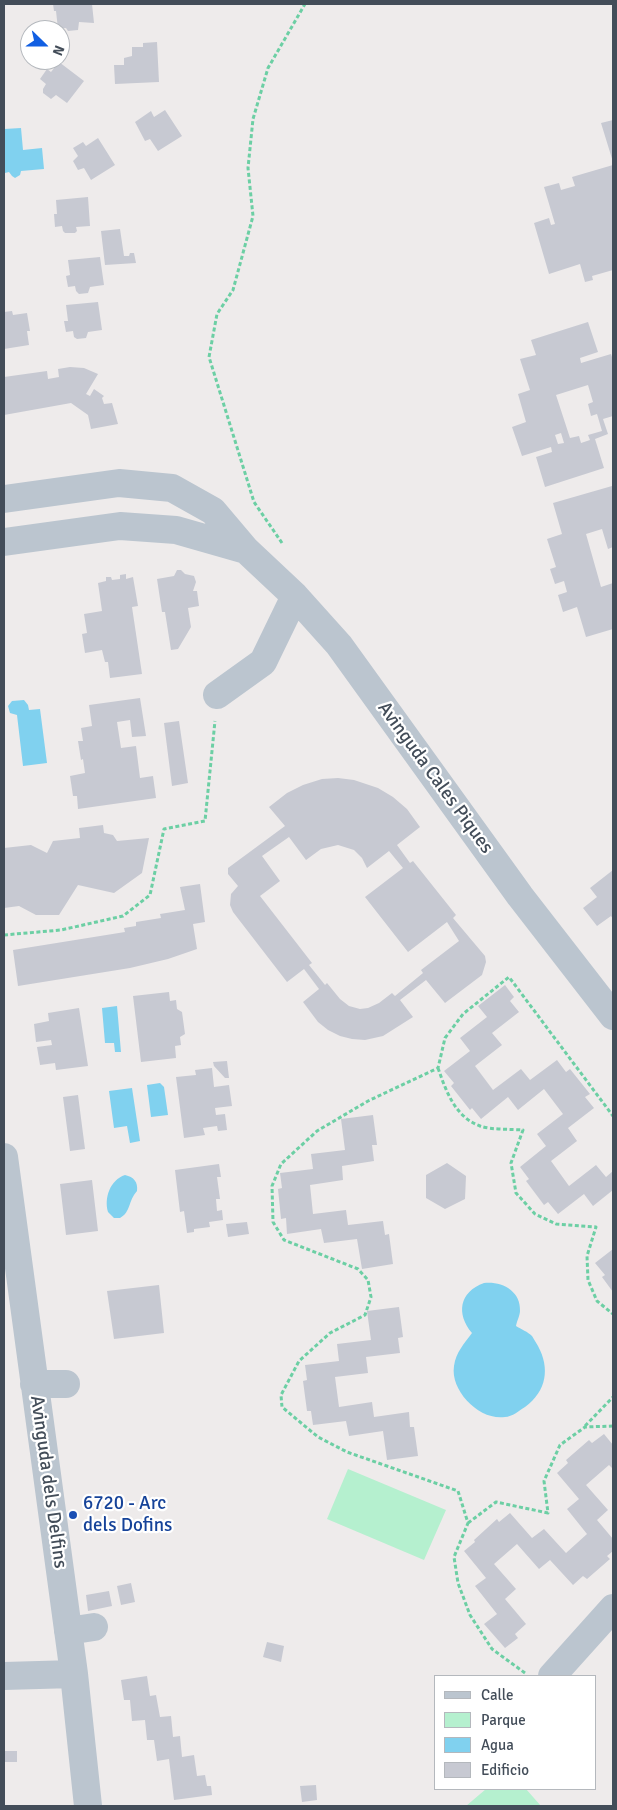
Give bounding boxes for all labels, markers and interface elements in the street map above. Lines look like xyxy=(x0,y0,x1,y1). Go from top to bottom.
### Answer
north arrow xyxy=(20,20,70,70)
text: N xyxy=(49,43,68,58)
street label: Avinguda Cales Piques xyxy=(372,698,498,858)
street label: Avinguda dels Delfins xyxy=(25,1394,71,1570)
place label: 6720 - Arc dels Dofins xyxy=(83,1493,172,1537)
marker: 6720 - Arc dels Dofins xyxy=(67,1509,79,1521)
legend xyxy=(434,1675,597,1790)
text: Calle xyxy=(481,1686,514,1704)
text: Parque xyxy=(481,1711,526,1729)
text: Agua xyxy=(481,1736,514,1754)
text: Edificio xyxy=(481,1761,529,1779)

